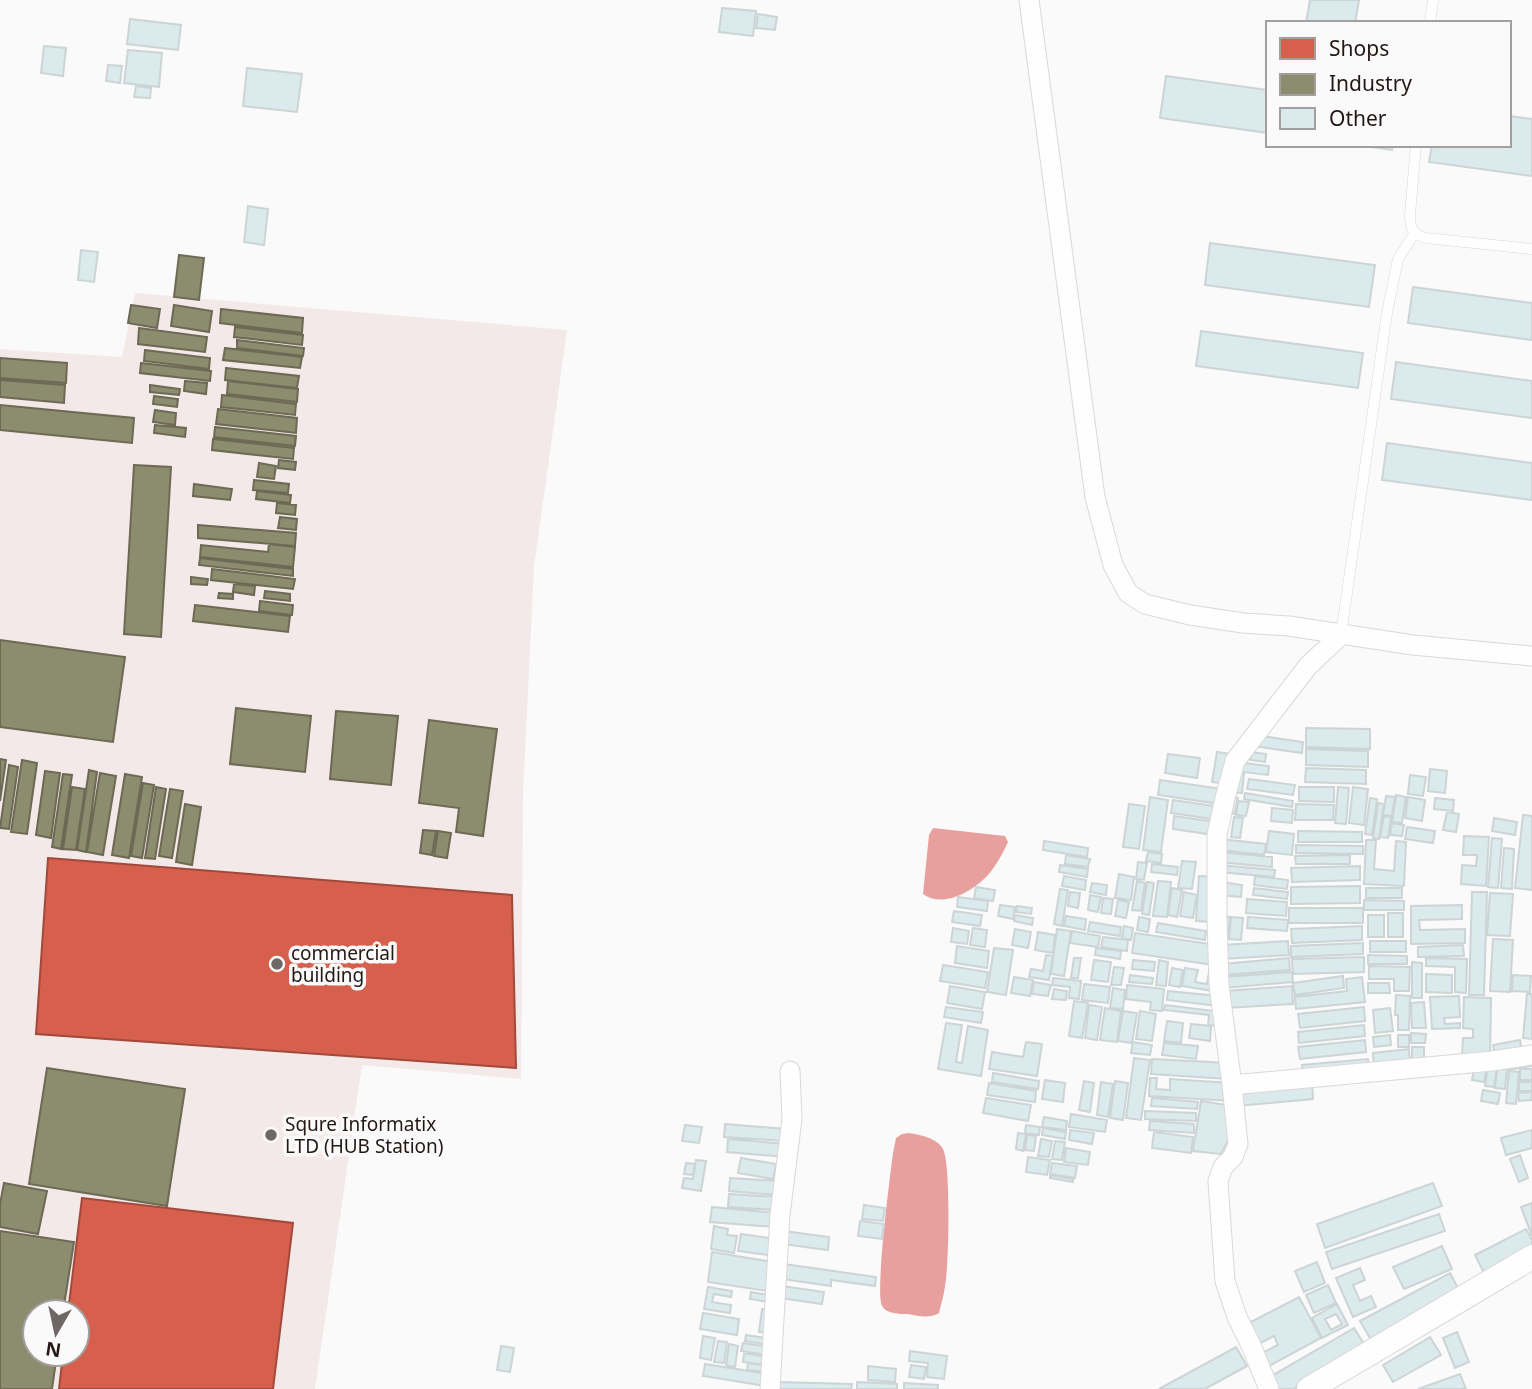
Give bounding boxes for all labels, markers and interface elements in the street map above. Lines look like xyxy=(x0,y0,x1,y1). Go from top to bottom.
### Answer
legend xyxy=(1266,21,1511,147)
text: Shops xyxy=(1329,34,1389,62)
text: Industry xyxy=(1329,69,1412,97)
text: Other xyxy=(1329,104,1387,132)
place label: commercial building xyxy=(291,940,395,988)
marker: commercial building xyxy=(269,956,285,972)
place label: Squre Informatix LTD (HUB Station) xyxy=(285,1111,444,1159)
marker: Squre Informatix LTD (HUB Station) xyxy=(263,1127,279,1143)
north arrow xyxy=(21,1298,91,1368)
text: N xyxy=(44,1336,63,1364)

